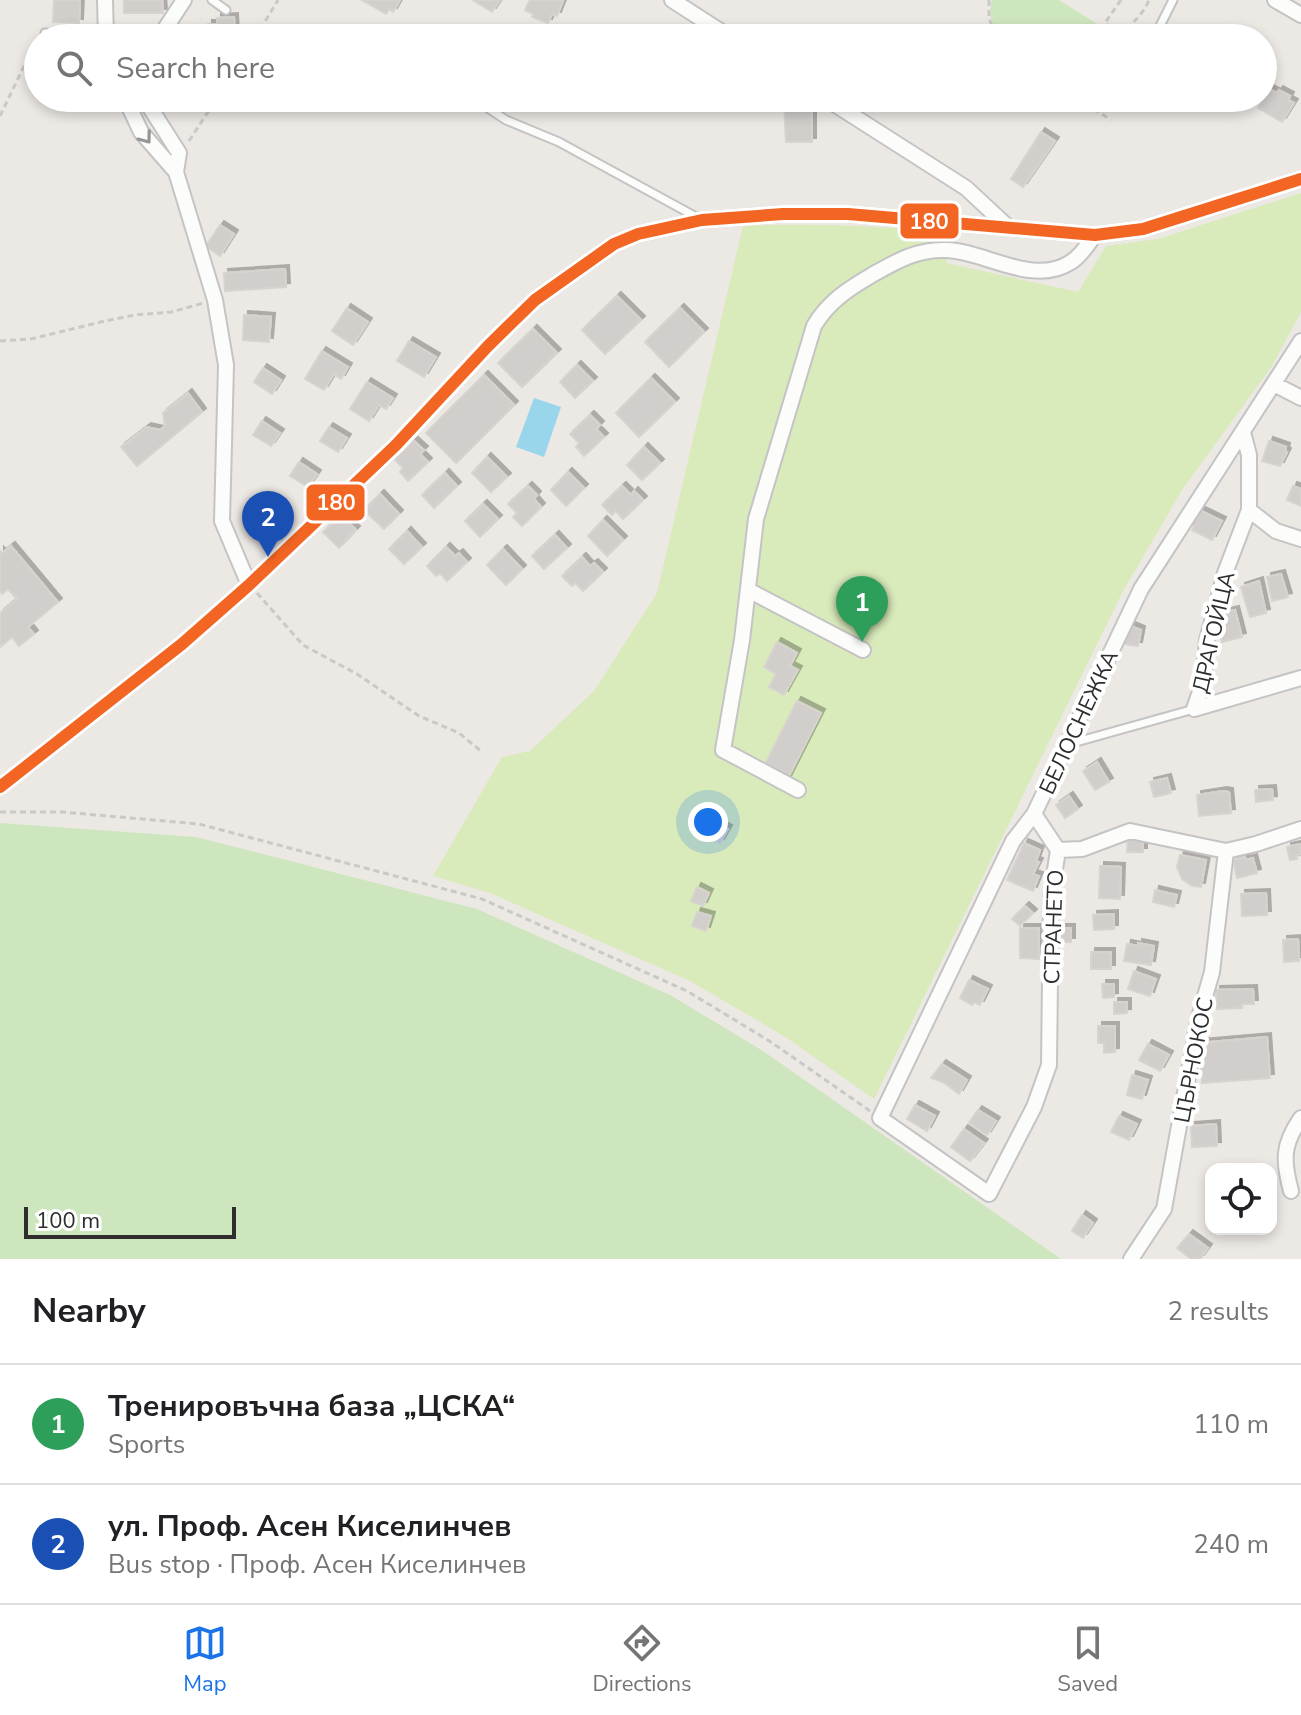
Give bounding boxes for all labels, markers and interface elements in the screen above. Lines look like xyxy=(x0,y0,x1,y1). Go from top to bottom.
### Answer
search box xyxy=(24,24,1277,112)
icon: search xyxy=(52,46,96,90)
text: Search here xyxy=(116,48,275,89)
one-way arrow xyxy=(137,129,151,144)
line badge: 180 xyxy=(899,202,960,240)
text: 180 xyxy=(909,207,949,237)
line badge: 180 xyxy=(305,483,366,522)
text: 180 xyxy=(316,488,356,518)
pin: 2 xyxy=(242,491,294,557)
street label: ДРАГОЙЦА xyxy=(1185,569,1243,696)
pin: 1 xyxy=(836,576,888,642)
street label: БЕЛОСНЕЖКА xyxy=(1032,645,1125,799)
your location xyxy=(688,802,728,842)
street label: СТРАНЕТО xyxy=(1037,869,1071,985)
street label: ЦЪРНОКОС xyxy=(1167,995,1221,1126)
map controls xyxy=(1205,1163,1277,1235)
button: locate xyxy=(1205,1163,1277,1235)
scale bar xyxy=(24,1203,236,1239)
text: 100 m xyxy=(36,1206,100,1236)
text: Nearby xyxy=(32,1288,146,1334)
text: 2 results xyxy=(1168,1294,1269,1329)
text: Тренировъчна база „ЦСКА“ xyxy=(108,1386,515,1427)
text: 1 xyxy=(50,1407,66,1442)
text: 110 m xyxy=(1193,1407,1269,1442)
text: Sports xyxy=(108,1427,185,1462)
text: ул. Проф. Асен Киселинчев xyxy=(108,1506,511,1547)
text: 2 xyxy=(50,1527,66,1562)
text: 240 m xyxy=(1193,1527,1269,1562)
text: Bus stop · Проф. Асен Киселинчев xyxy=(108,1547,526,1582)
tab: Map xyxy=(183,1621,227,1699)
tab: Directions xyxy=(593,1621,692,1699)
tab: Saved xyxy=(1057,1621,1118,1699)

